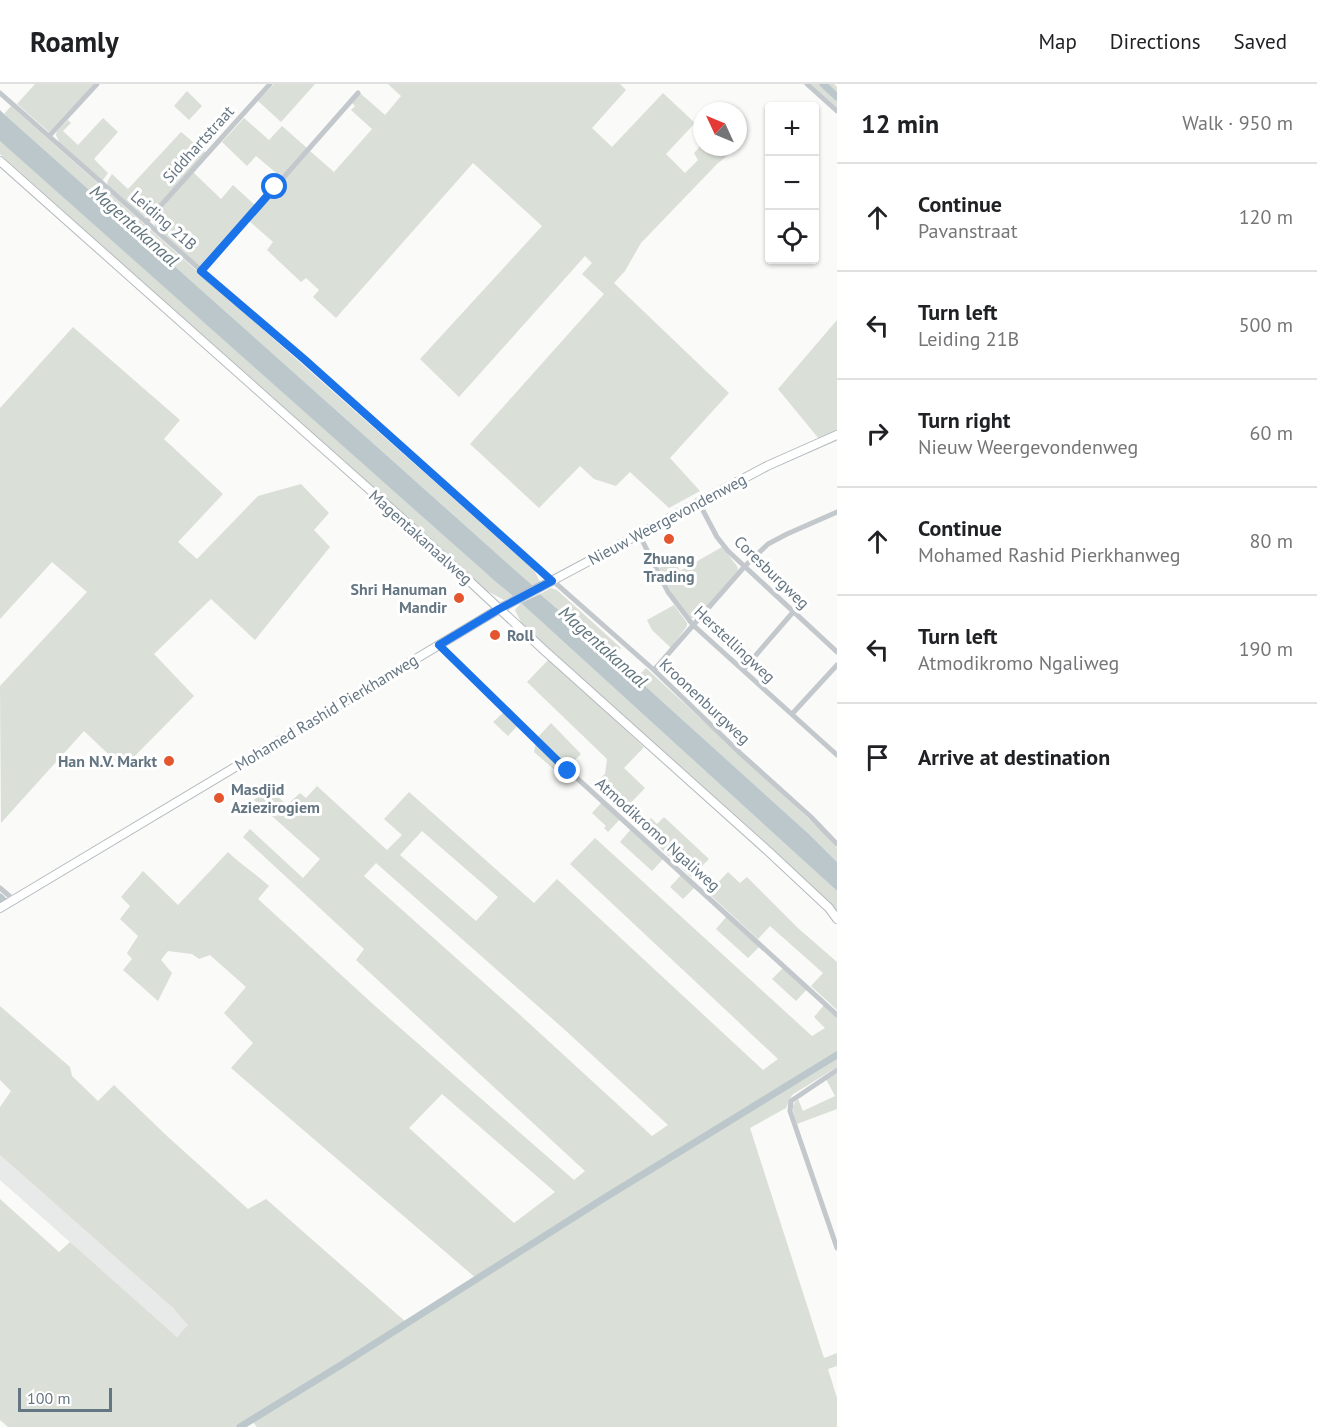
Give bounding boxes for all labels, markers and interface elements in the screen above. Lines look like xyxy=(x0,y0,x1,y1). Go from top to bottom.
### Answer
text: Roamly xyxy=(30,23,119,60)
text: Map xyxy=(1038,28,1077,55)
text: Directions xyxy=(1110,28,1201,55)
text: Saved xyxy=(1234,28,1287,55)
street label: Siddhartstraat xyxy=(158,101,238,187)
north arrow xyxy=(693,102,747,156)
map controls xyxy=(765,102,819,264)
button: + xyxy=(765,102,819,156)
text: 12 min xyxy=(861,107,939,140)
text: Walk · 950 m xyxy=(1182,110,1293,136)
button: − xyxy=(765,156,819,210)
route start xyxy=(261,173,287,199)
water label: Magentakanaal xyxy=(85,180,184,272)
street label: Leiding 21B xyxy=(127,186,201,254)
text: Continue xyxy=(918,190,1002,218)
icon: ahead xyxy=(861,201,894,234)
text: 120 m xyxy=(1239,204,1293,230)
button: locate xyxy=(765,210,819,264)
text: Pavanstraat xyxy=(918,218,1018,244)
text: Turn left xyxy=(918,298,998,326)
icon: left xyxy=(861,309,894,342)
text: 500 m xyxy=(1239,312,1293,338)
text: Leiding 21B xyxy=(918,326,1019,352)
text: Turn right xyxy=(918,406,1010,434)
icon: right xyxy=(861,417,894,450)
text: 60 m xyxy=(1250,420,1293,446)
text: Nieuw Weergevondenweg xyxy=(918,434,1138,460)
street label: Nieuw Weergevondenweg xyxy=(585,469,749,569)
street label: Magentakanaalweg xyxy=(365,485,477,589)
text: Continue xyxy=(918,514,1002,542)
icon: ahead xyxy=(861,525,894,558)
text: 80 m xyxy=(1250,528,1293,554)
street label: Coresburgweg xyxy=(730,531,814,613)
marker: Zhuang Trading xyxy=(662,532,676,546)
text: Mohamed Rashid Pierkhanweg xyxy=(918,542,1180,568)
place label: Zhuang Trading xyxy=(643,548,695,586)
place label: Shri Hanuman Mandir xyxy=(351,579,447,617)
marker: Shri Hanuman Mandir xyxy=(452,591,466,605)
water label: Magentakanaal xyxy=(554,601,653,693)
street label: Herstellingweg xyxy=(690,601,780,687)
text: Turn left xyxy=(918,622,998,650)
place label: Roll xyxy=(507,625,534,645)
marker: Roll xyxy=(488,628,502,642)
icon: left xyxy=(861,633,894,666)
text: 190 m xyxy=(1239,636,1293,662)
street label: Mohamed Rashid Pierkhanweg xyxy=(231,649,421,775)
text: Atmodikromo Ngaliweg xyxy=(918,650,1119,676)
street label: Kroonenburgweg xyxy=(655,654,755,748)
icon: arrive xyxy=(861,741,894,774)
text: Arrive at destination xyxy=(918,743,1110,771)
place label: Han N.V. Markt xyxy=(58,751,157,771)
marker: Han N.V. Markt xyxy=(162,754,176,768)
route end xyxy=(554,757,580,783)
street label: Atmodikromo Ngaliweg xyxy=(592,773,724,895)
place label: Masdjid Aziezirogiem xyxy=(231,779,320,817)
marker: Masdjid Aziezirogiem xyxy=(212,791,226,805)
scale bar xyxy=(18,1385,112,1412)
text: 100 m xyxy=(27,1388,70,1408)

